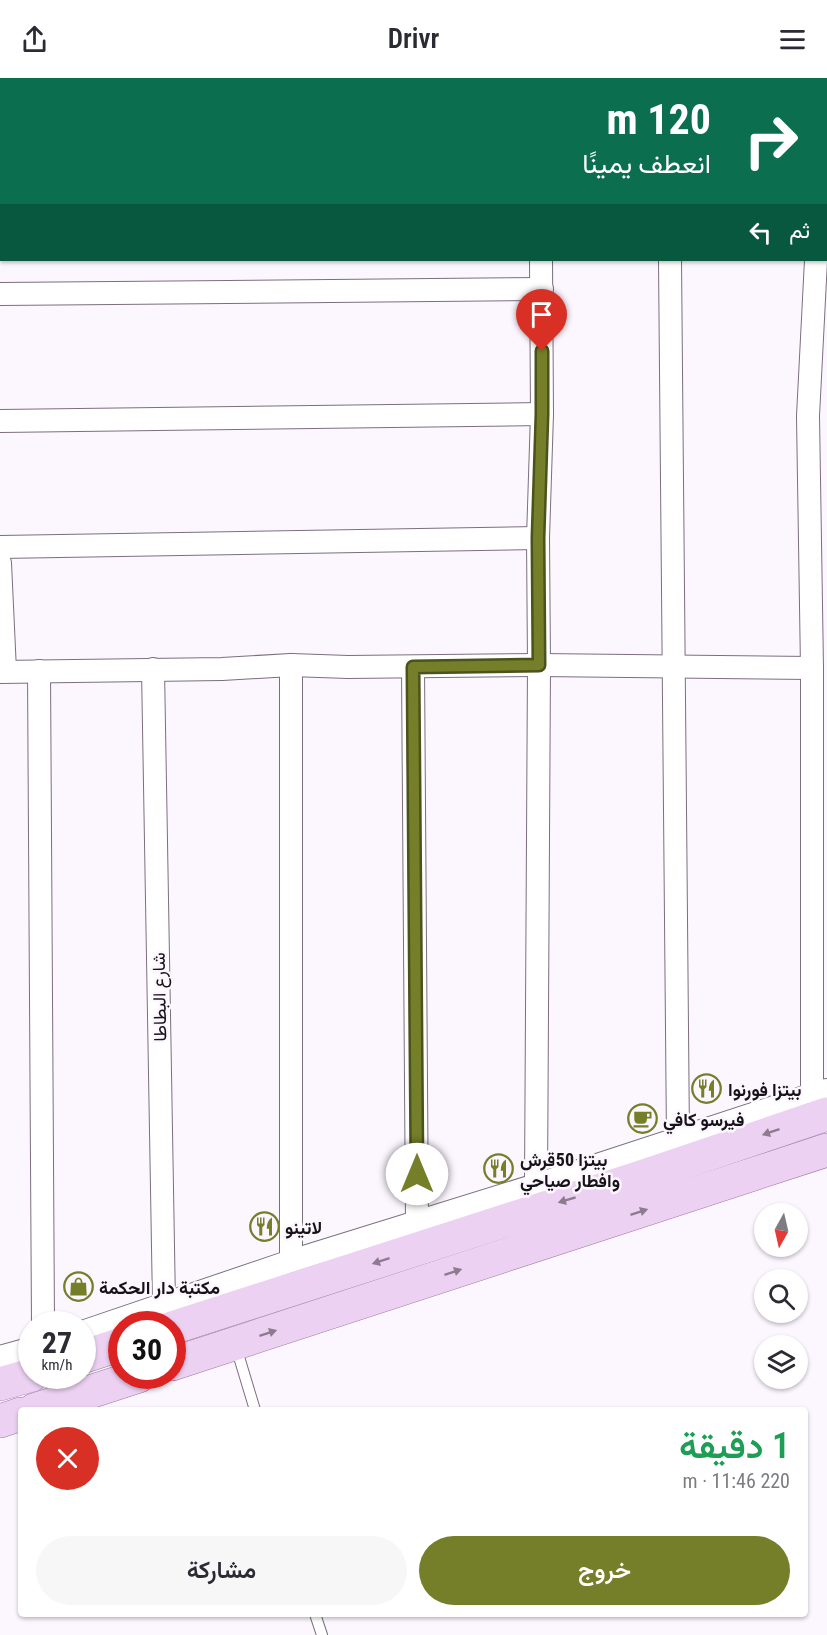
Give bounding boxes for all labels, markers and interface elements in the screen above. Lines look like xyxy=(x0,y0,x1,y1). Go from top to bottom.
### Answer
icon: share xyxy=(18,23,51,56)
text: Drivr xyxy=(388,23,439,55)
icon: menu xyxy=(776,23,809,56)
text: 120 m xyxy=(606,95,711,144)
icon: right xyxy=(732,102,810,180)
text: انعطف يمينًا xyxy=(582,148,711,180)
icon: left xyxy=(744,216,777,249)
text: ثم xyxy=(789,218,810,243)
pin xyxy=(516,289,567,351)
icon: arrive xyxy=(525,298,558,331)
street label: شارع البطاطا xyxy=(148,952,172,1042)
restaurant icon: بيتزا فورنوا xyxy=(691,1073,723,1105)
place label: بيتزا فورنوا xyxy=(728,1079,802,1101)
cafe icon: فيرسو كافي xyxy=(626,1103,658,1135)
place label: فيرسو كافي xyxy=(663,1109,744,1135)
one-way arrow xyxy=(762,1128,780,1137)
position arrow xyxy=(385,1142,449,1206)
place label: بيتزا 50قرش وافطار صياحي xyxy=(520,1149,620,1196)
restaurant icon: بيتزا 50قرش وافطار صياحي xyxy=(483,1153,515,1185)
one-way arrow xyxy=(558,1196,576,1205)
north arrow xyxy=(754,1203,808,1257)
map controls xyxy=(754,1203,808,1389)
one-way arrow xyxy=(630,1206,648,1216)
restaurant icon: لاتينو xyxy=(248,1211,280,1243)
place label: لاتينو xyxy=(285,1217,322,1239)
one-way arrow xyxy=(372,1257,390,1266)
one-way arrow xyxy=(444,1267,462,1277)
button: search xyxy=(754,1269,808,1323)
shop icon: مكتبة دار الحكمة xyxy=(62,1271,94,1303)
place label: مكتبة دار الحكمة xyxy=(99,1277,220,1299)
speed limit sign: 30 xyxy=(108,1311,186,1389)
text: 27 xyxy=(42,1325,72,1360)
one-way arrow xyxy=(259,1328,277,1337)
button: layers xyxy=(754,1335,808,1389)
text: km/h xyxy=(42,1356,72,1374)
text: 1 دقيقة xyxy=(679,1425,790,1467)
button: close xyxy=(36,1427,99,1490)
text: 220 m · 11:46 xyxy=(683,1469,790,1493)
button: مشاركة xyxy=(36,1536,407,1605)
button: خروج xyxy=(419,1536,790,1605)

